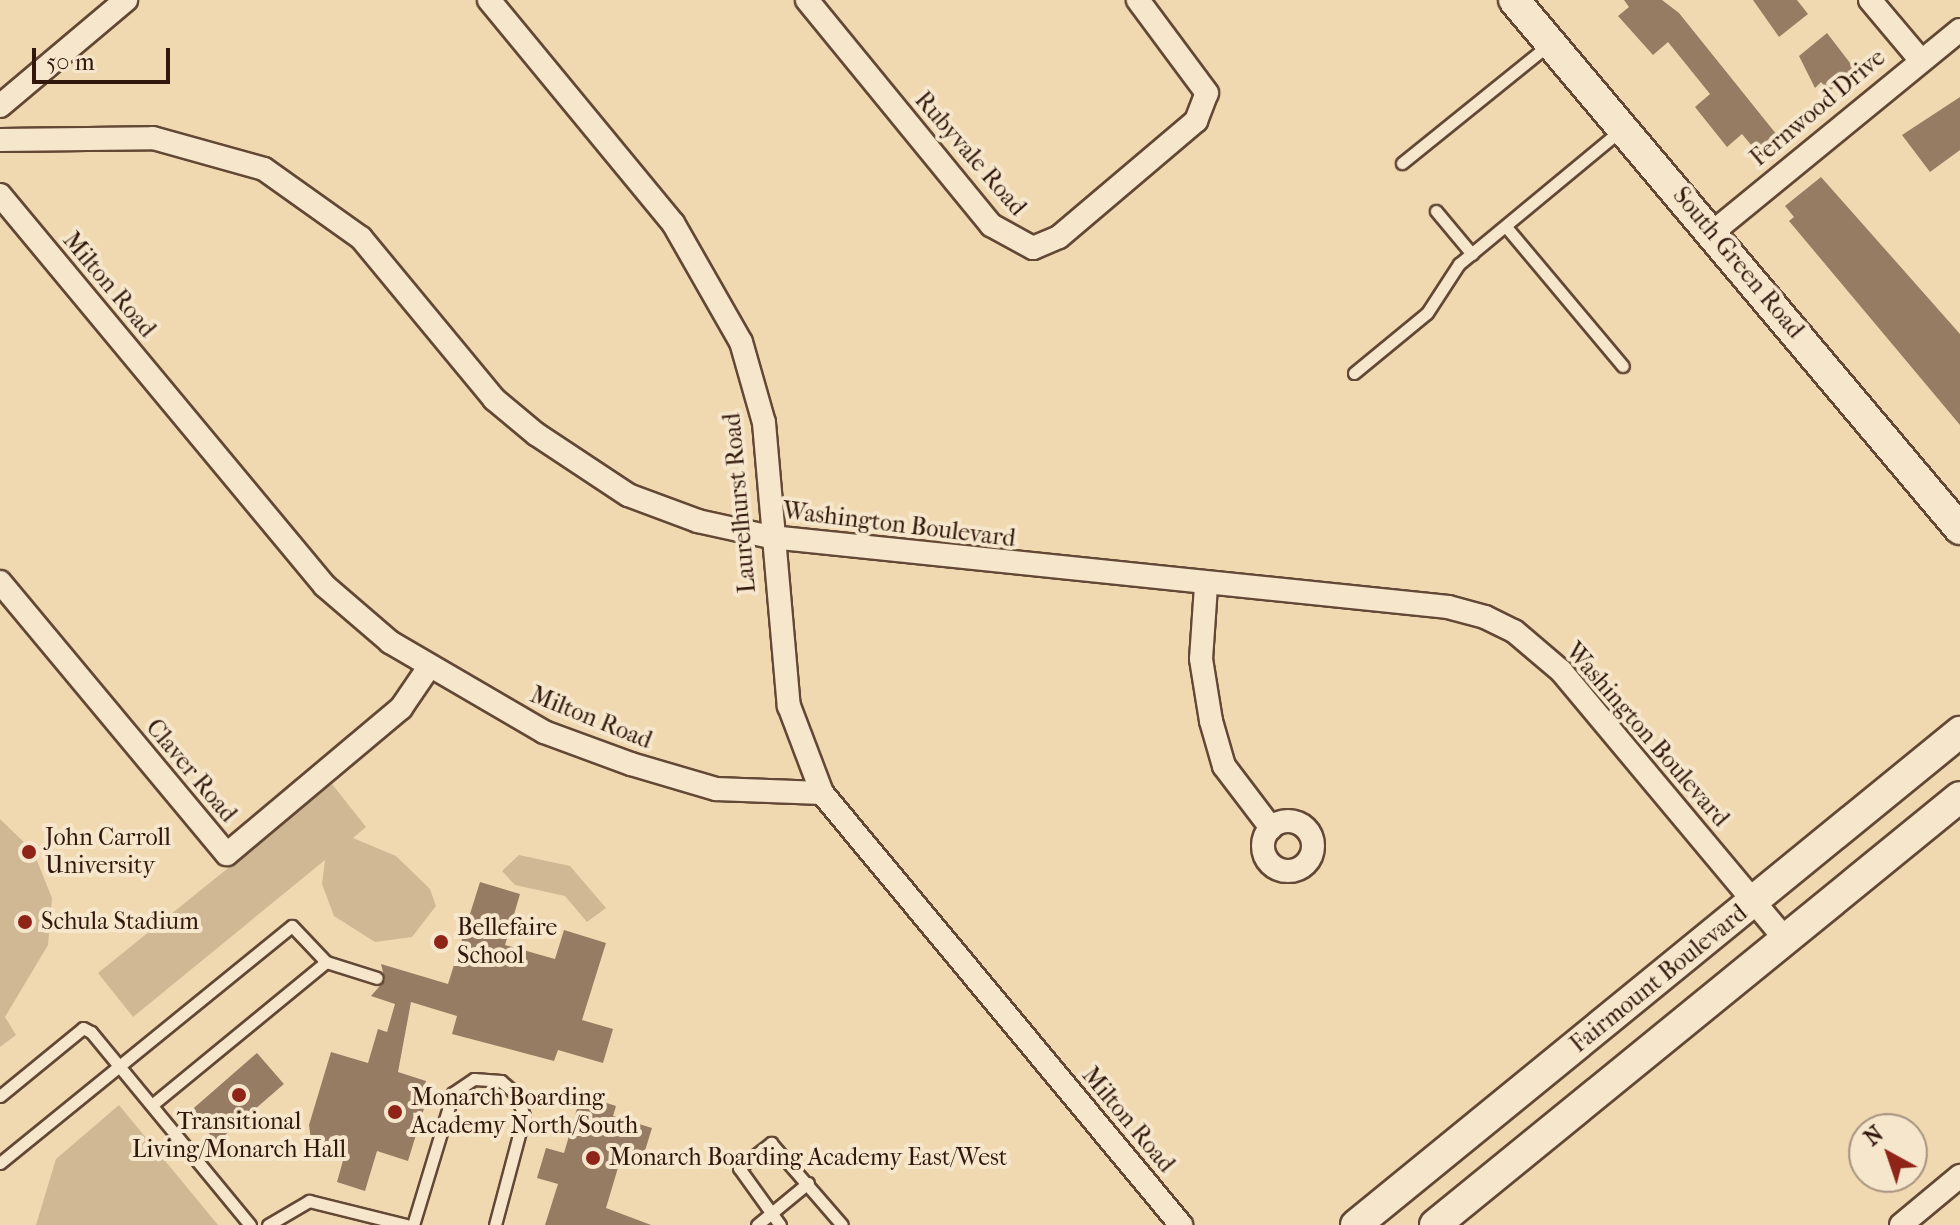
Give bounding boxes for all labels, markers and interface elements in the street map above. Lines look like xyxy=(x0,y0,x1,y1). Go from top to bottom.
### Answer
scale bar xyxy=(36,32,174,82)
street label: Fernwood Drive xyxy=(1745,43,1891,173)
text: 50 m xyxy=(46,48,95,76)
street label: Rubyvale Road xyxy=(908,86,1032,222)
street label: South Green Road xyxy=(1666,182,1810,344)
street label: Milton Road xyxy=(57,226,161,344)
street label: Laurelhurst Road xyxy=(718,412,762,594)
street label: Washington Boulevard xyxy=(781,496,1017,554)
street label: Washington Boulevard xyxy=(1559,637,1735,833)
street label: Milton Road xyxy=(526,681,656,755)
street label: Claver Road xyxy=(140,714,242,828)
place label: John Carroll University xyxy=(45,824,171,880)
marker: John Carroll University xyxy=(20,843,38,861)
street label: Fairmount Boulevard xyxy=(1565,899,1753,1059)
place label: Schula Stadium xyxy=(41,908,199,936)
marker: Schula Stadium xyxy=(16,913,34,931)
place label: Bellefaire School xyxy=(457,914,557,970)
marker: Bellefaire School xyxy=(432,933,450,951)
street label: Milton Road xyxy=(1076,1061,1180,1179)
place label: Monarch Boarding Academy North/South xyxy=(411,1084,638,1140)
marker: Transitional Living/Monarch Hall xyxy=(230,1086,248,1104)
marker: Monarch Boarding Academy North/South xyxy=(386,1103,404,1121)
place label: Transitional Living/Monarch Hall xyxy=(132,1108,346,1164)
north arrow xyxy=(1848,1113,1928,1193)
text: N xyxy=(1859,1121,1889,1151)
place label: Monarch Boarding Academy East/West xyxy=(609,1144,1007,1172)
marker: Monarch Boarding Academy East/West xyxy=(584,1149,602,1167)

